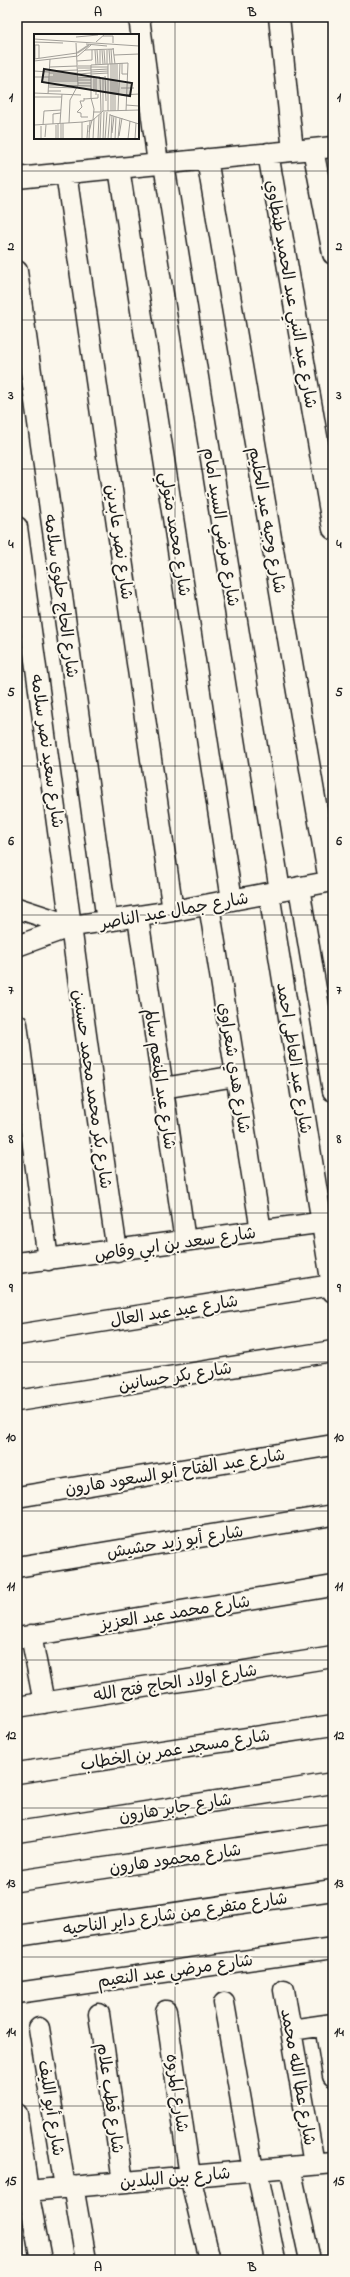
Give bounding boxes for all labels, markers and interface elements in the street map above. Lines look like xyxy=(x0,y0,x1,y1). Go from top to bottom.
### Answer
text: A xyxy=(94,3,102,22)
text: B xyxy=(247,3,257,22)
inset map xyxy=(34,34,139,139)
text: 1 xyxy=(9,88,14,107)
text: 1 xyxy=(337,88,342,107)
street label: شارع عبد النبي عبد الحميد طنطاوي xyxy=(257,178,323,411)
text: 2 xyxy=(7,237,15,256)
text: 2 xyxy=(335,237,343,256)
text: 3 xyxy=(7,386,14,405)
text: 3 xyxy=(335,386,342,405)
street label: شارع وجيه عبد الحليم xyxy=(241,445,292,596)
street label: شارع مرضي السيد امام xyxy=(195,446,245,609)
street label: شارع محمد متولي xyxy=(151,470,197,598)
street label: شارع نصر عابدين xyxy=(98,483,139,601)
street label: شارع الحاج حلوي سلامه xyxy=(37,513,84,680)
text: 4 xyxy=(7,535,14,554)
text: 4 xyxy=(335,535,342,554)
street label: شارع سعيد نصر سلامه xyxy=(23,673,70,830)
text: 5 xyxy=(7,683,15,702)
text: 5 xyxy=(335,683,343,702)
text: 6 xyxy=(7,832,14,851)
text: 6 xyxy=(335,832,342,851)
street label: شارع جمال عبد الناصر xyxy=(96,886,250,937)
text: 7 xyxy=(8,981,14,1000)
street label: شارع عبد العاطى احمد xyxy=(269,981,318,1136)
text: 7 xyxy=(336,981,342,1000)
street label: شارع بكر محمد محمد حسنين xyxy=(65,988,118,1191)
street label: شارع هدي شعراوي xyxy=(211,1001,256,1136)
street label: شارع عبد المنعم سالم xyxy=(137,1007,182,1151)
text: 8 xyxy=(8,1130,14,1149)
text: 8 xyxy=(336,1130,342,1149)
street label: شارع سعد بن ابي وقاص xyxy=(93,1221,258,1269)
text: 9 xyxy=(8,1279,14,1298)
text: 9 xyxy=(336,1279,342,1298)
street label: شارع عيد عبد العال xyxy=(108,1289,240,1334)
street label: شارع بكر حسانين xyxy=(117,1356,234,1399)
text: 10 xyxy=(6,1428,16,1447)
text: 10 xyxy=(334,1428,344,1447)
street label: شارع عبد الفتاح أبو السعود هارون xyxy=(63,1443,287,1502)
street label: شارع أبو زيد حشيش xyxy=(105,1519,245,1566)
text: 11 xyxy=(7,1577,16,1596)
text: 11 xyxy=(335,1577,344,1596)
street label: شارع محمد عبد العزيز xyxy=(96,1589,252,1638)
street label: شارع اولاد الحاج فتح الله xyxy=(92,1658,259,1709)
street label: شارع مسجد عمر بن الخطاب xyxy=(79,1723,272,1778)
text: 12 xyxy=(6,1726,17,1745)
text: 12 xyxy=(334,1726,345,1745)
street label: شارع جابر هارون xyxy=(117,1787,233,1830)
street label: شارع محمود هارون xyxy=(108,1838,243,1881)
text: 13 xyxy=(6,1874,16,1893)
text: 13 xyxy=(334,1874,344,1893)
street label: شارع متفرع من شارع داير الناحيه xyxy=(61,1886,289,1943)
street label: شارع مرضي عبد النعيم xyxy=(96,1948,255,1996)
street label: شارع عطا الله محمد xyxy=(273,2007,322,2148)
text: 14 xyxy=(6,2023,16,2042)
text: 14 xyxy=(334,2023,344,2042)
street label: شارع قطب علام xyxy=(89,2041,130,2155)
street label: شارع المروه xyxy=(159,2052,194,2134)
street label: شارع أبو الليف xyxy=(31,2058,70,2158)
street label: شارع بين البلدين xyxy=(119,2161,231,2196)
text: 15 xyxy=(5,2172,17,2191)
text: 15 xyxy=(333,2172,345,2191)
text: A xyxy=(94,2258,102,2277)
text: B xyxy=(247,2258,257,2277)

